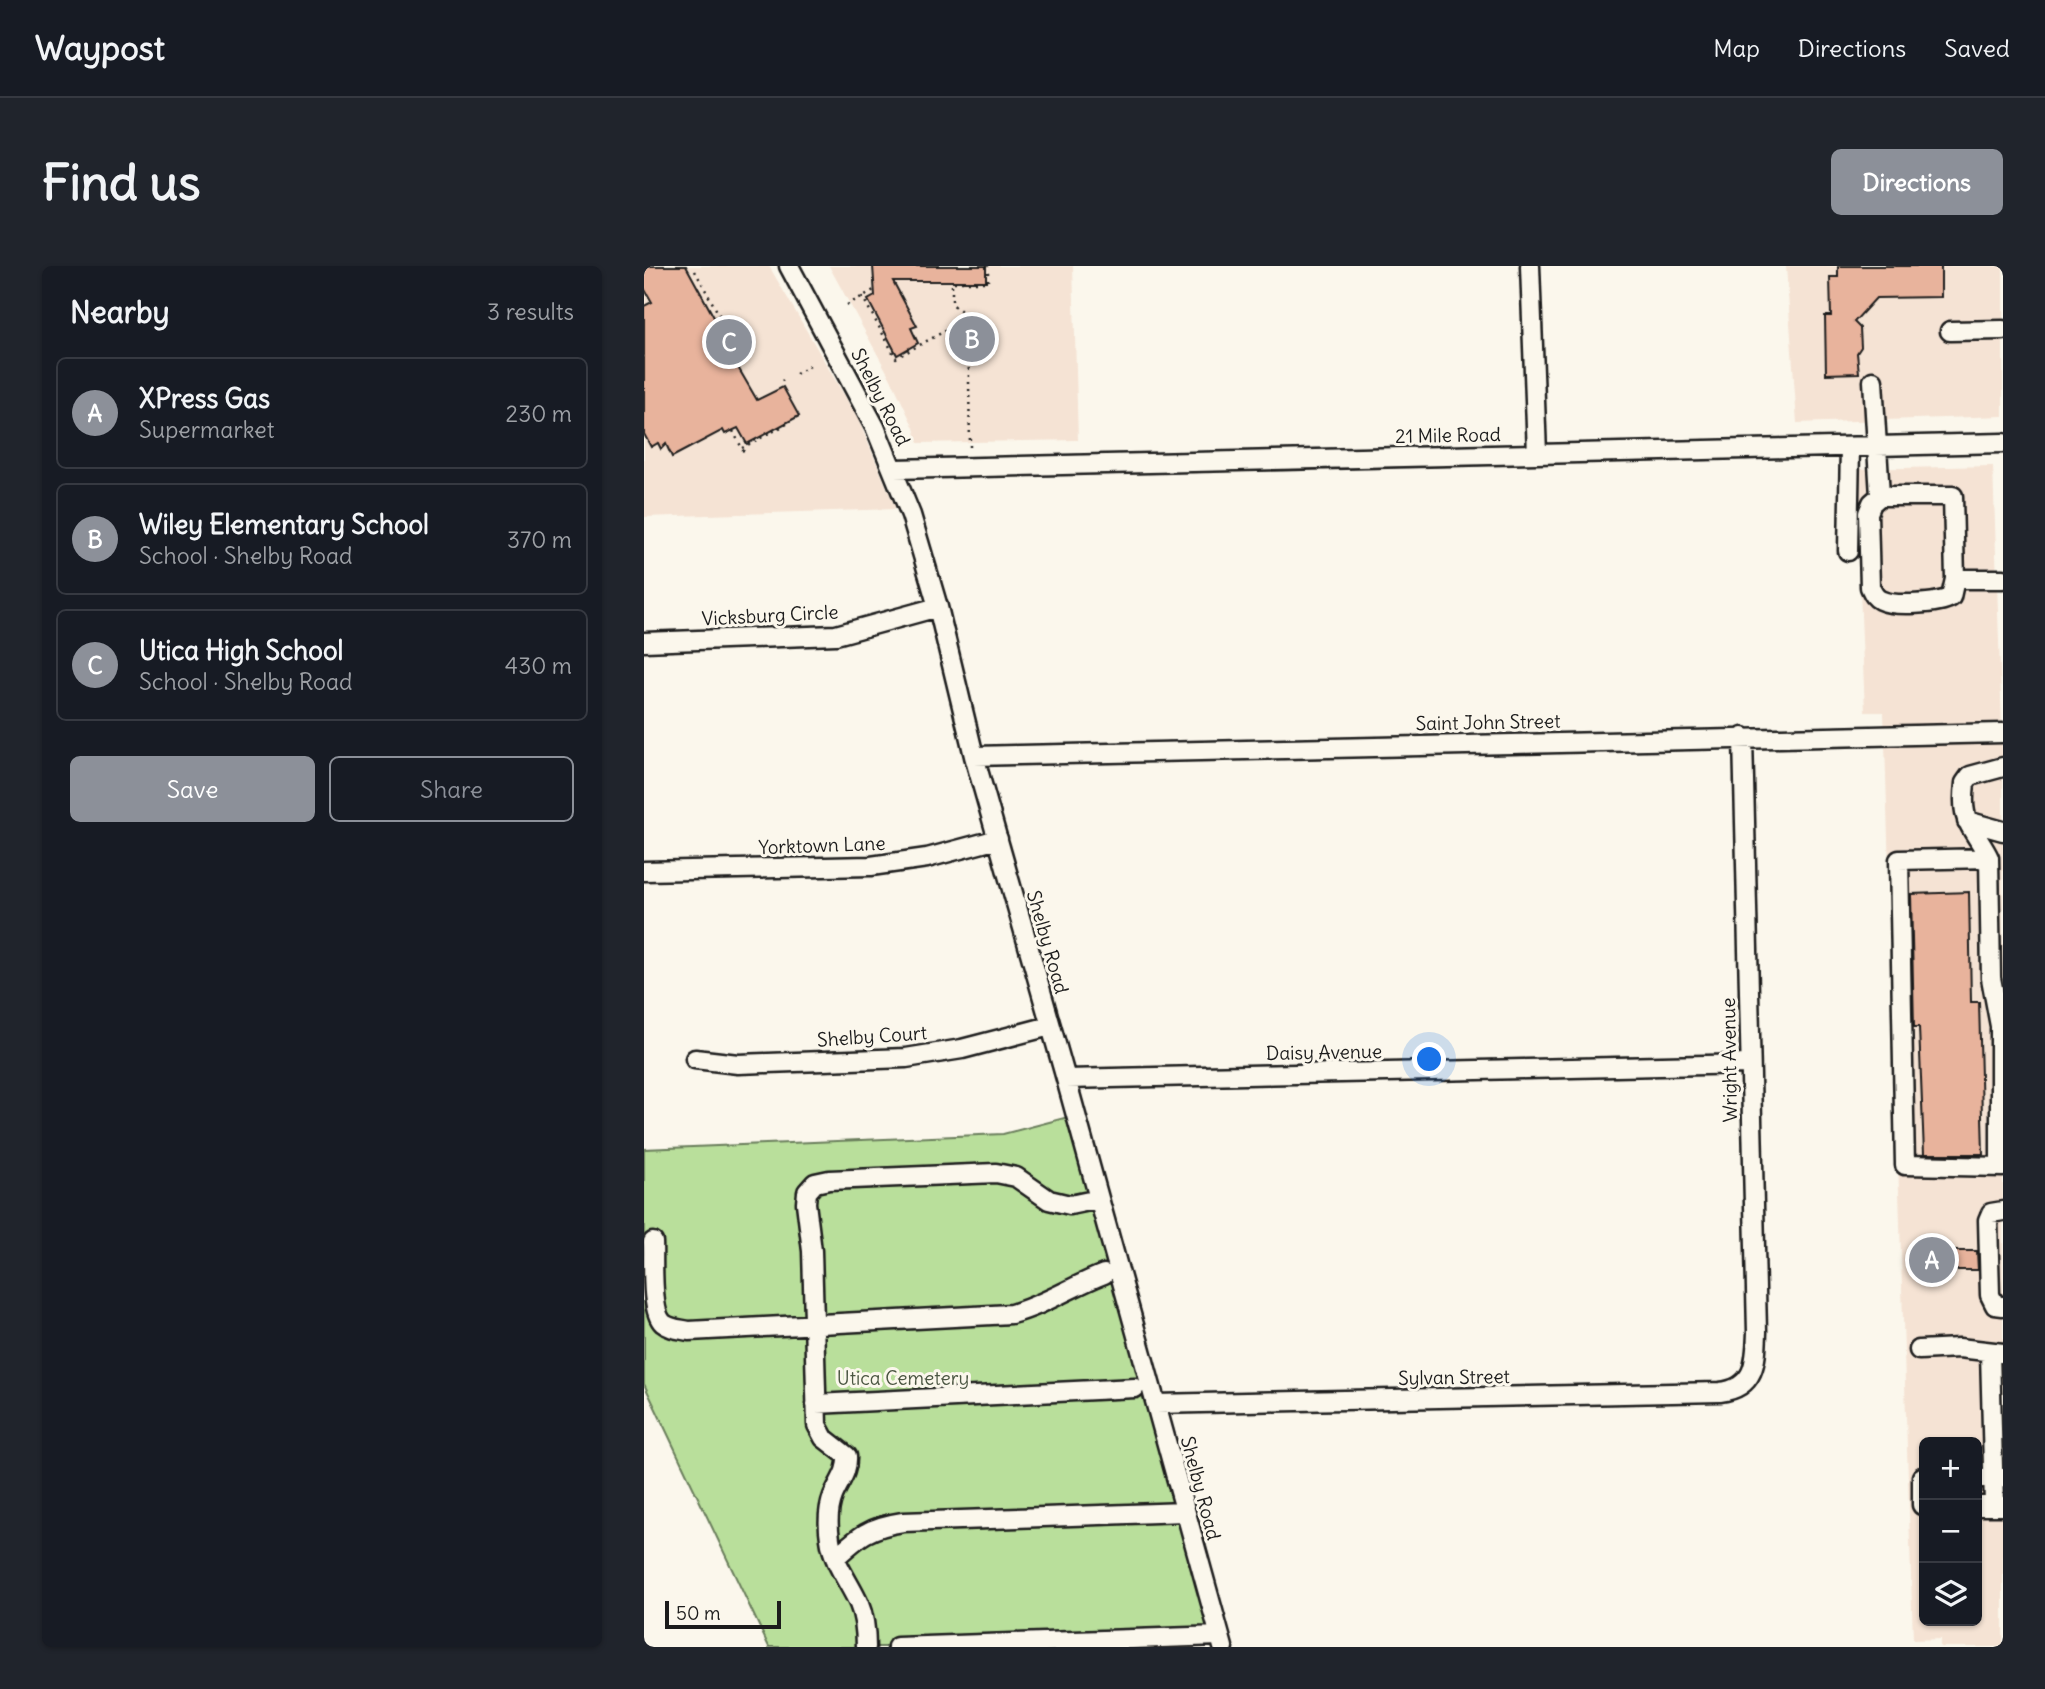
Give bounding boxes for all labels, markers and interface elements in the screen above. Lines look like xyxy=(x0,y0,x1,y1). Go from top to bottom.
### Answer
text: Waypost xyxy=(35,27,165,69)
text: Map xyxy=(1713,33,1760,63)
text: Directions xyxy=(1798,33,1906,63)
text: Saved xyxy=(1944,33,2010,63)
button: Directions xyxy=(1831,149,2003,215)
text: Find us xyxy=(42,152,200,213)
text: Nearby xyxy=(70,293,170,331)
text: 3 results xyxy=(487,297,574,326)
pin: B xyxy=(949,313,995,365)
pin: C xyxy=(706,316,752,368)
street label: Shelby Road xyxy=(846,344,916,450)
text: XPress Gas xyxy=(139,382,270,415)
text: A xyxy=(88,399,102,428)
text: 230 m xyxy=(506,399,572,428)
text: Supermarket xyxy=(139,415,275,444)
street label: 21 Mile Road xyxy=(1395,422,1501,448)
text: Wiley Elementary School xyxy=(139,508,429,541)
text: B xyxy=(87,525,103,554)
text: 370 m xyxy=(507,525,572,554)
text: School · Shelby Road xyxy=(139,541,353,570)
street label: Vicksburg Circle xyxy=(701,599,839,631)
text: Utica High School xyxy=(139,634,343,667)
text: C xyxy=(87,651,103,680)
text: 430 m xyxy=(505,651,572,680)
text: School · Shelby Road xyxy=(139,667,353,696)
street label: Saint John Street xyxy=(1415,709,1561,735)
button: Save xyxy=(70,756,315,822)
button: Share xyxy=(329,756,574,822)
street label: Yorktown Lane xyxy=(758,831,886,859)
street label: Shelby Road xyxy=(1022,888,1074,996)
street label: Wright Avenue xyxy=(1716,997,1742,1123)
street label: Shelby Court xyxy=(816,1020,928,1052)
street label: Daisy Avenue xyxy=(1266,1039,1382,1065)
your location xyxy=(1412,1042,1446,1076)
pin: A xyxy=(1909,1234,1955,1286)
street label: Sylvan Street xyxy=(1398,1364,1510,1390)
park label: Utica Cemetery xyxy=(837,1366,969,1390)
street label: Shelby Road xyxy=(1176,1434,1226,1542)
map controls xyxy=(1919,1437,1982,1626)
button: + xyxy=(1919,1437,1982,1500)
button: − xyxy=(1919,1500,1982,1563)
button: layers xyxy=(1919,1563,1982,1626)
scale bar xyxy=(665,1598,780,1630)
text: 50 m xyxy=(676,1601,721,1625)

